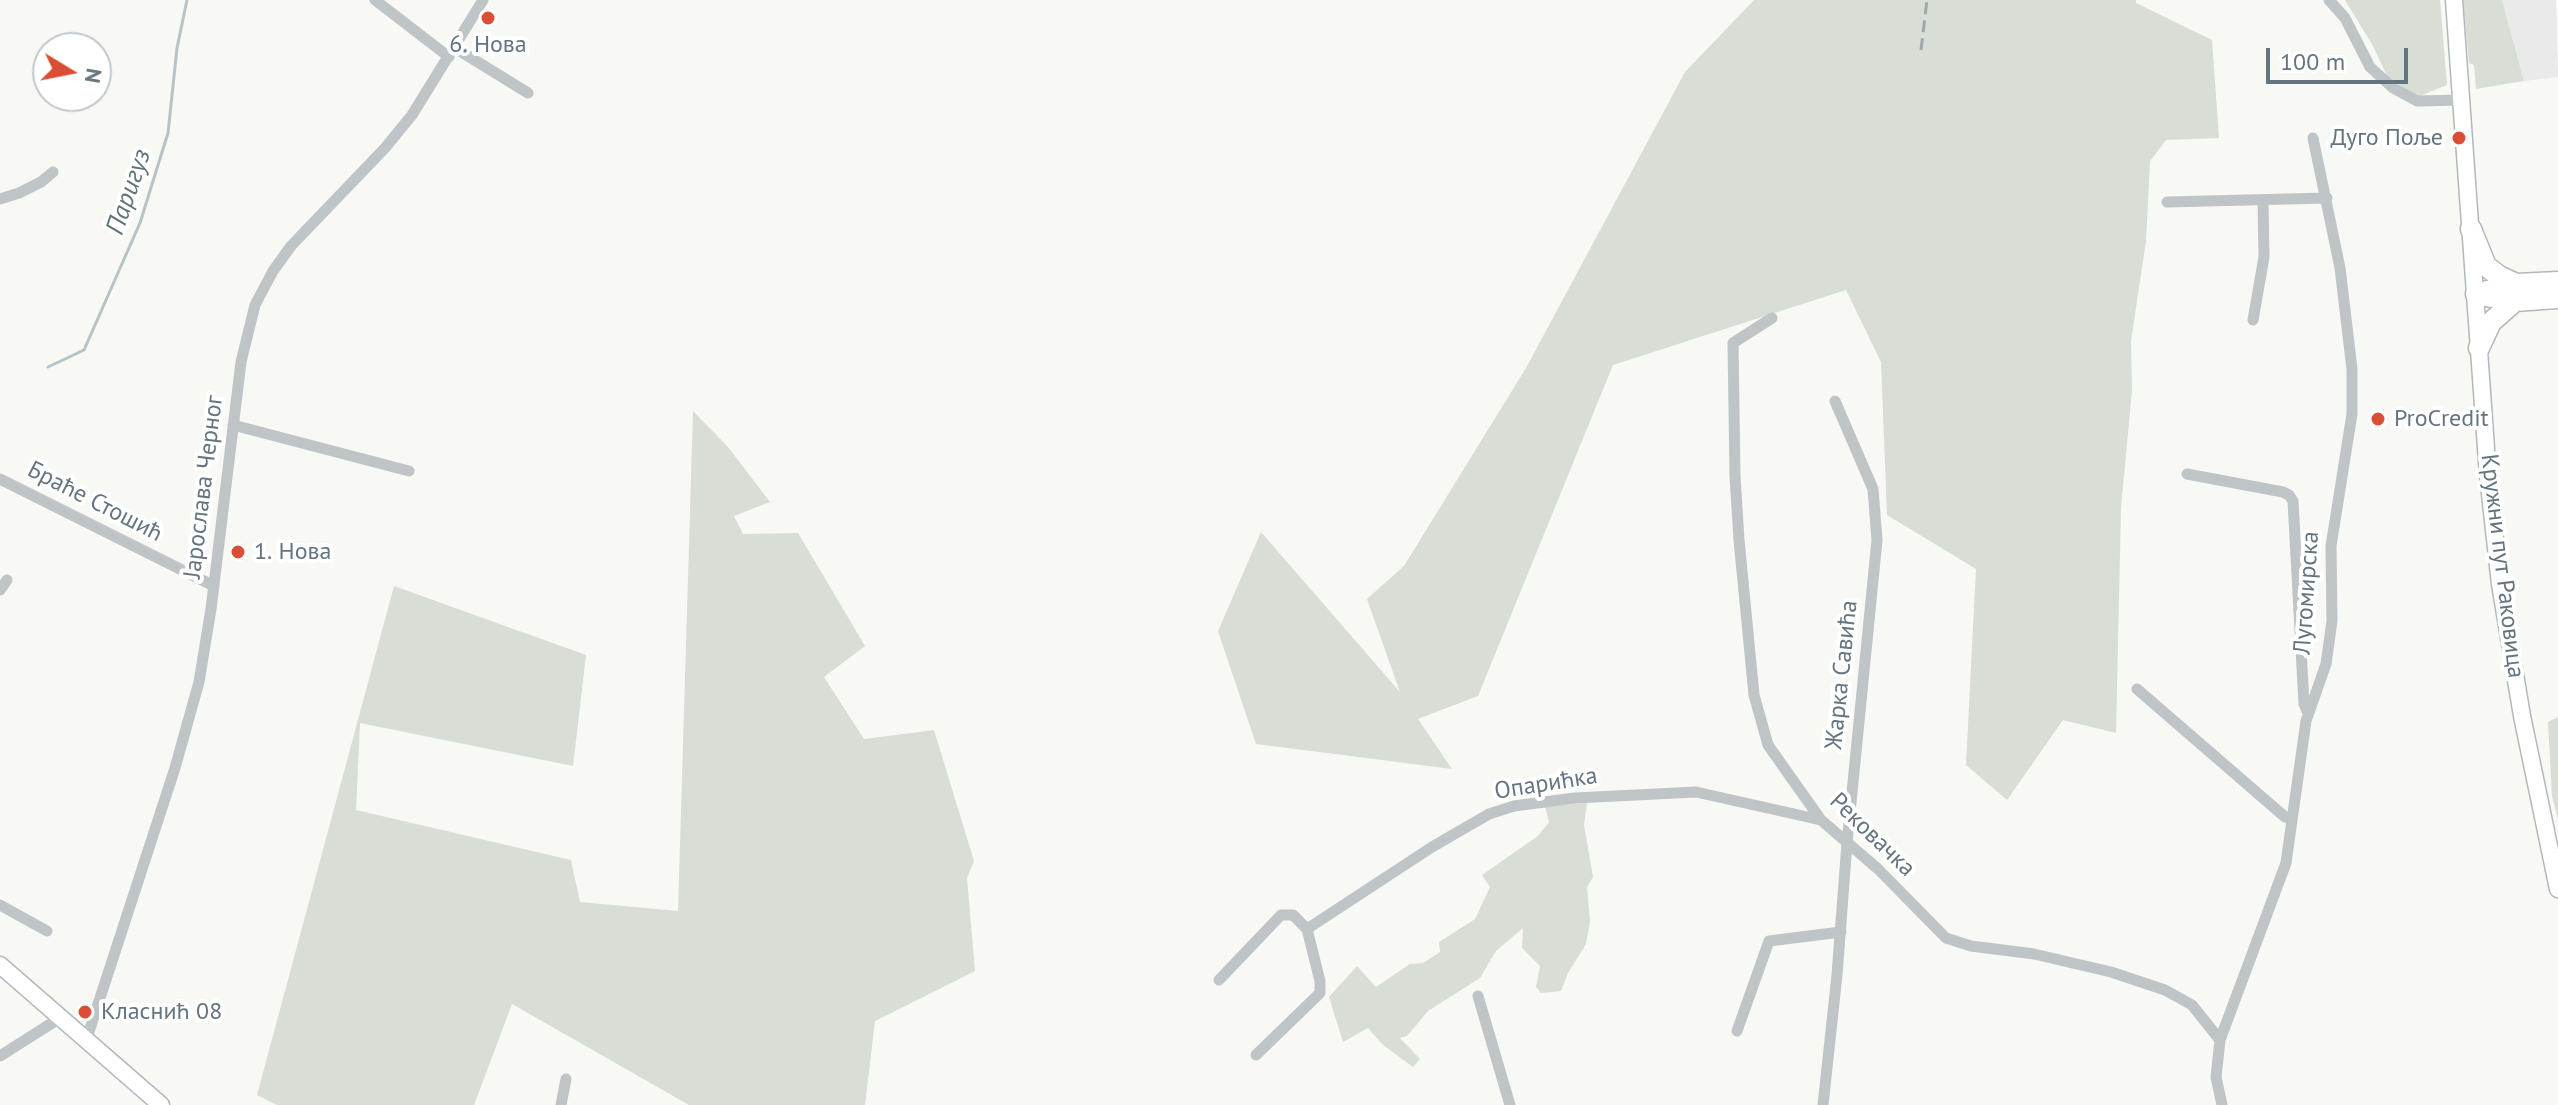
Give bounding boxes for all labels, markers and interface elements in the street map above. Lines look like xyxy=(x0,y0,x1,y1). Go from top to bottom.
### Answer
marker: 6. Нова xyxy=(479,9,497,27)
place label: 6. Нова xyxy=(449,31,527,59)
north arrow xyxy=(32,32,112,112)
scale bar xyxy=(2270,32,2412,82)
text: 100 m xyxy=(2280,46,2345,77)
text: N xyxy=(79,66,109,85)
place label: Дуго Поље xyxy=(2331,124,2443,152)
marker: Дуго Поље xyxy=(2450,129,2468,147)
water label: Паригуз xyxy=(100,145,158,239)
street label: Јарослава Черног xyxy=(178,394,230,580)
place label: ProCredit xyxy=(2394,405,2489,433)
marker: ProCredit xyxy=(2369,410,2387,428)
street label: Кружни пут Раковица xyxy=(2474,452,2530,680)
street label: Браће Стошић xyxy=(23,456,167,548)
street label: Лугомирска xyxy=(2288,531,2326,655)
place label: 1. Нова xyxy=(254,538,331,566)
marker: 1. Нова xyxy=(229,543,247,561)
street label: Жарка Савића xyxy=(1820,599,1864,751)
street label: Опарићка xyxy=(1492,762,1600,806)
street label: Рековачка xyxy=(1823,787,1921,883)
place label: Класнић 08 xyxy=(101,998,222,1026)
marker: Класнић 08 xyxy=(76,1003,94,1021)

